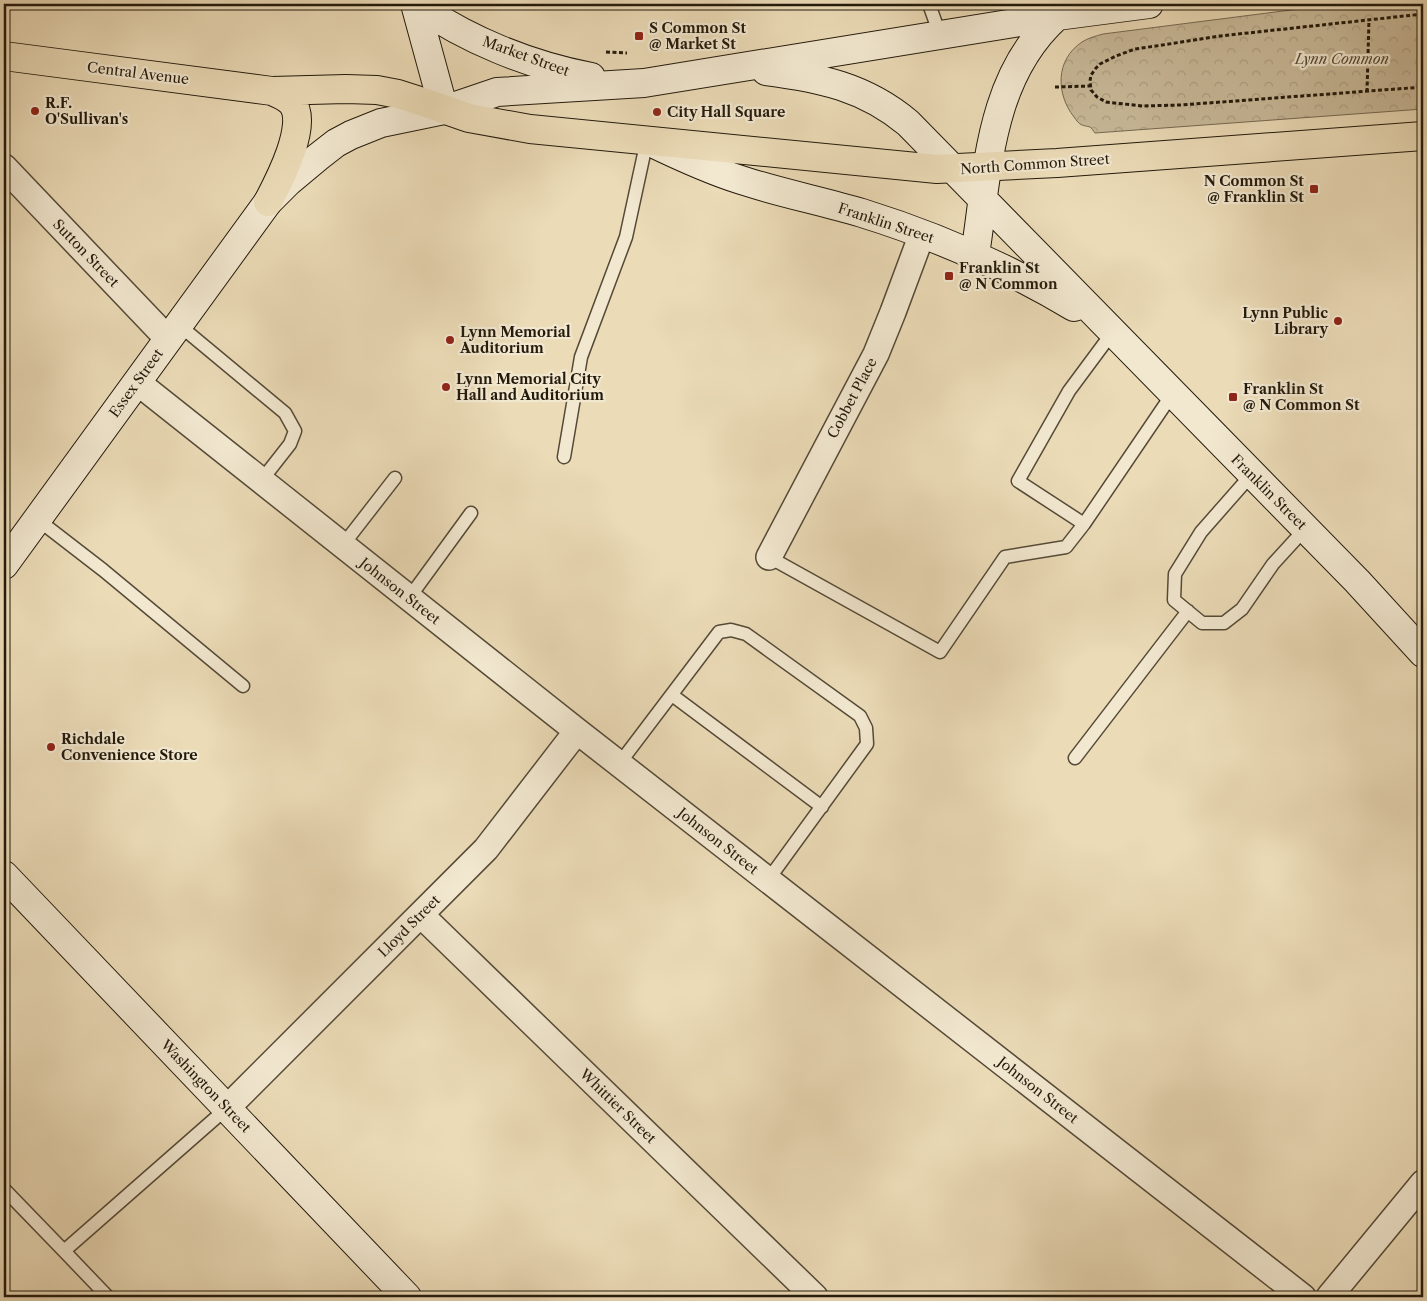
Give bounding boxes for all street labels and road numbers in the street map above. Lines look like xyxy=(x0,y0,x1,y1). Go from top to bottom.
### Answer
street label: Market Street xyxy=(480,32,572,80)
street label: Central Avenue xyxy=(86,58,190,88)
street label: North Common Street xyxy=(960,150,1110,178)
street label: Franklin Street xyxy=(836,199,936,247)
street label: Sutton Street xyxy=(49,215,123,291)
street label: Essex Street xyxy=(105,345,167,421)
street label: Cobbet Place xyxy=(823,354,881,441)
street label: Franklin Street xyxy=(1227,450,1311,534)
street label: Johnson Street xyxy=(354,553,444,628)
street label: Johnson Street xyxy=(672,803,762,878)
street label: Lloyd Street xyxy=(374,891,444,961)
street label: Washington Street xyxy=(156,1035,255,1136)
street label: Johnson Street xyxy=(992,1052,1082,1127)
street label: Whittier Street xyxy=(575,1064,660,1147)

